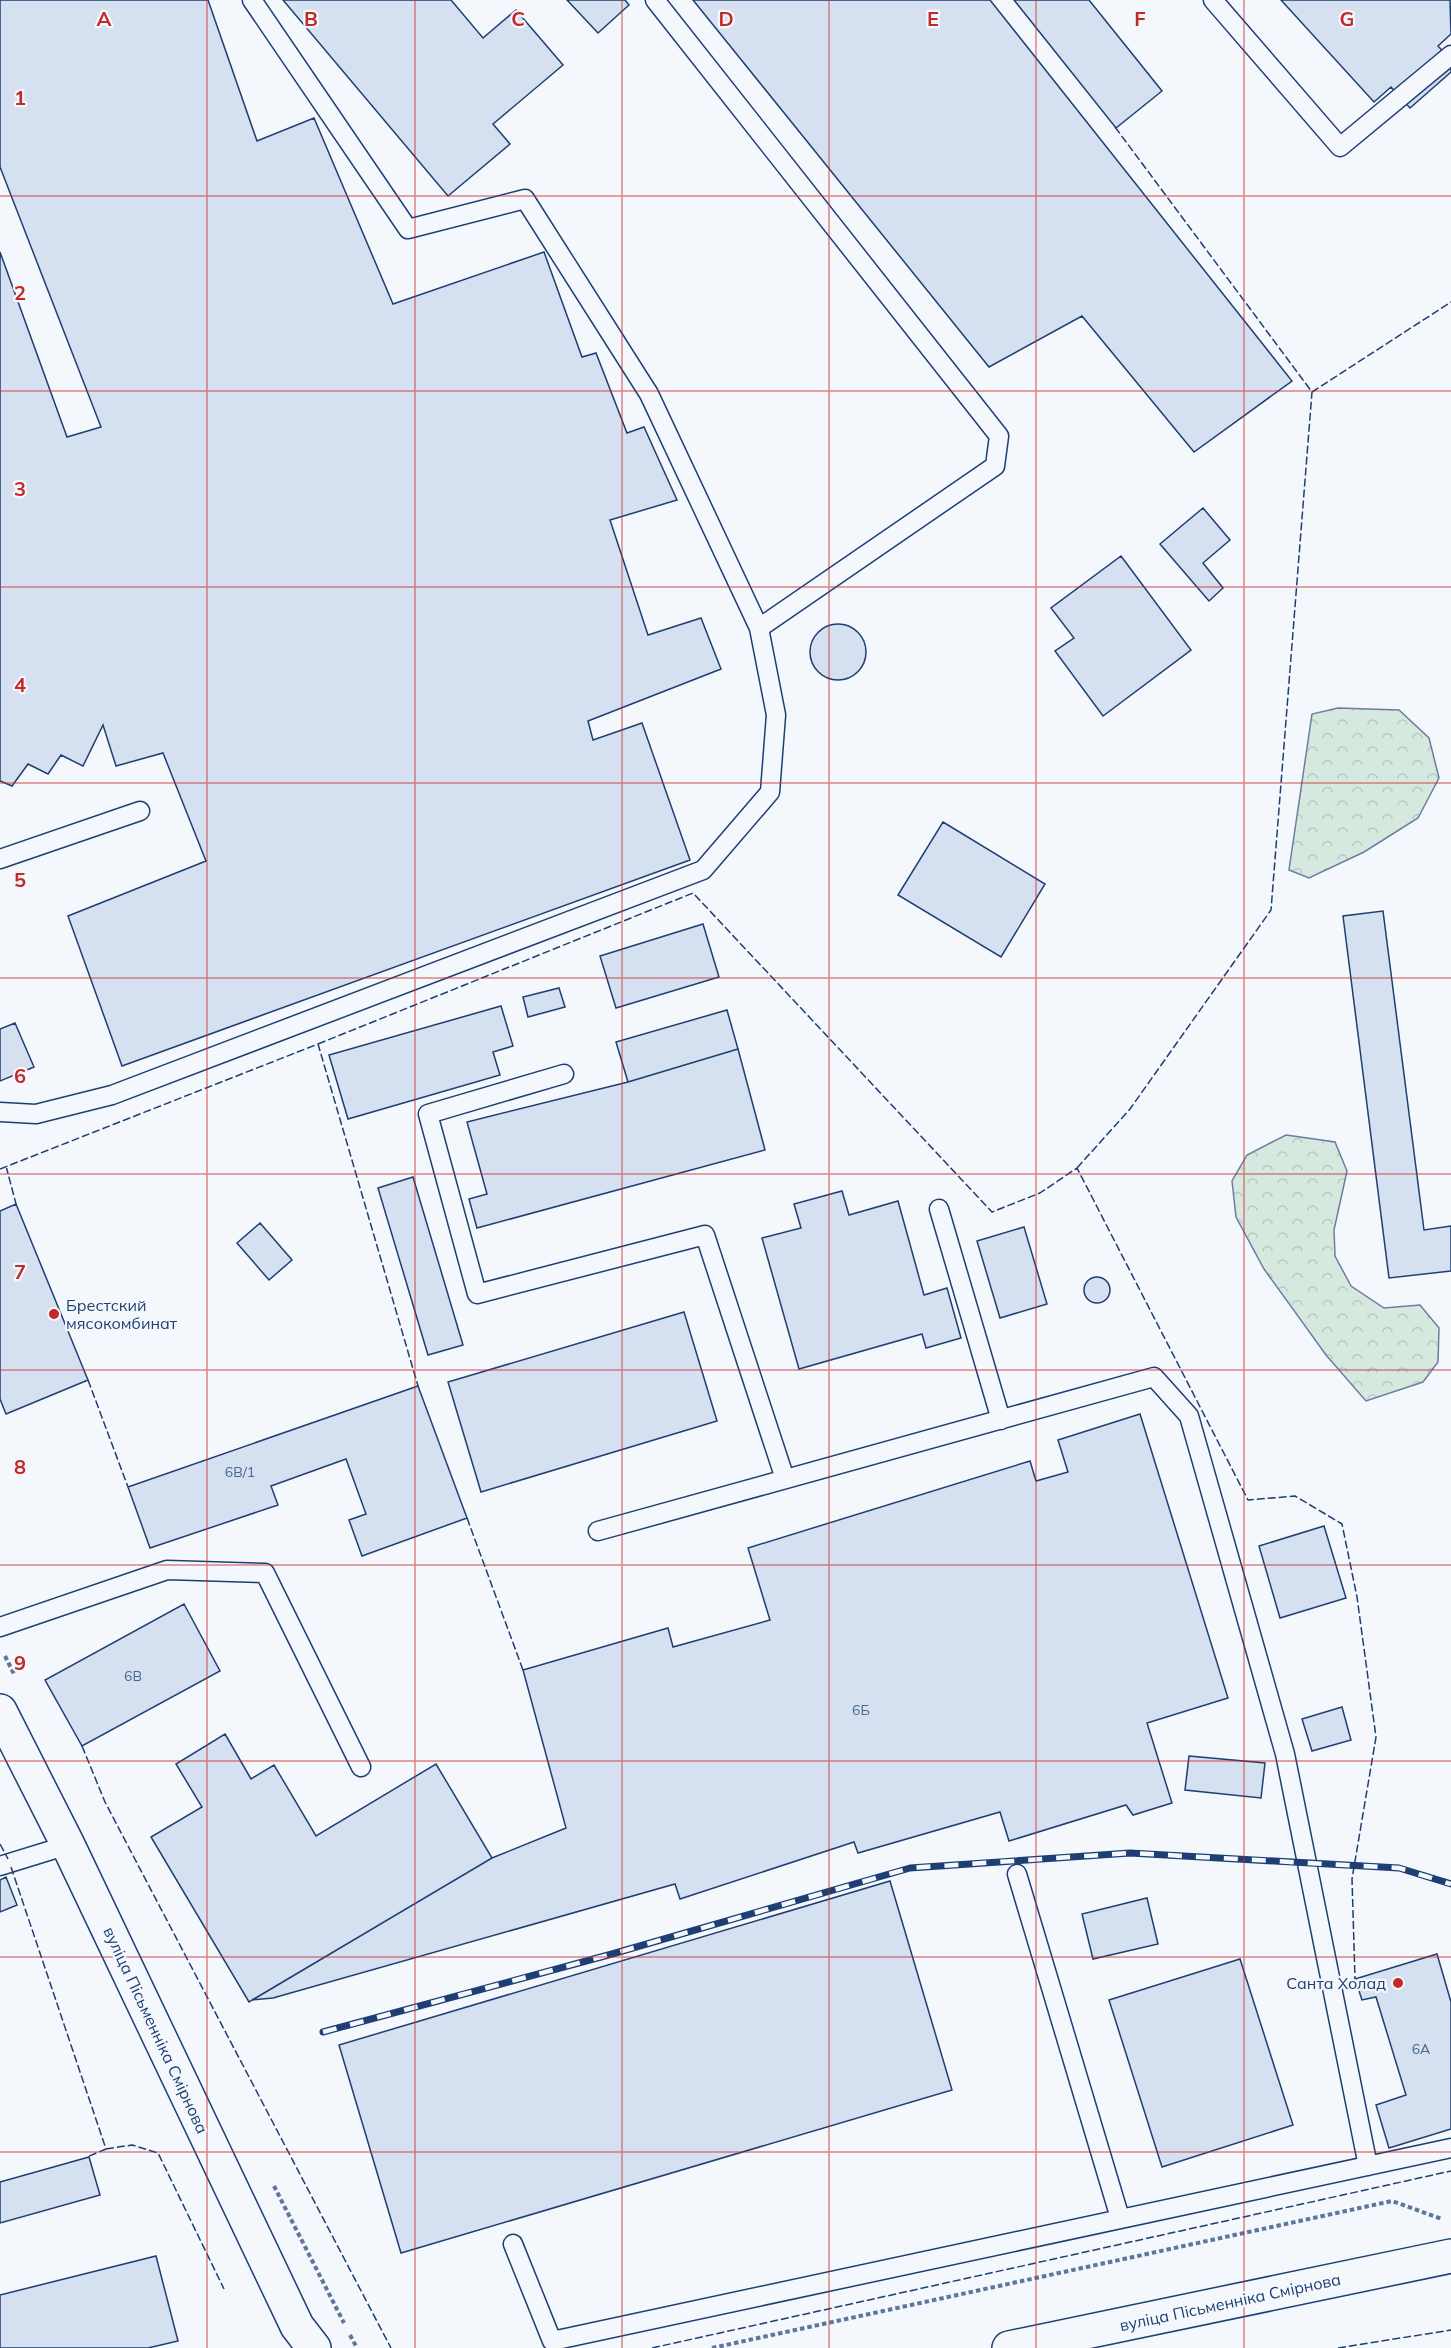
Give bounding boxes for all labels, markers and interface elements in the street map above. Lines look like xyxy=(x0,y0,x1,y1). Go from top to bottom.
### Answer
text: A xyxy=(97,6,112,31)
text: B xyxy=(304,6,318,31)
text: C xyxy=(511,6,525,31)
text: D xyxy=(718,6,734,31)
text: E xyxy=(927,6,939,31)
text: F xyxy=(1134,6,1146,31)
text: G xyxy=(1340,6,1354,31)
text: 1 xyxy=(14,85,26,110)
text: 2 xyxy=(14,280,26,305)
text: 3 xyxy=(14,476,26,501)
text: 4 xyxy=(14,672,26,697)
text: 5 xyxy=(14,867,26,892)
text: 6 xyxy=(14,1063,26,1088)
text: 7 xyxy=(14,1259,26,1284)
place label: Брестский мясокомбинат xyxy=(66,1295,178,1333)
marker: Брестский мясокомбинат xyxy=(47,1307,61,1321)
text: 8 xyxy=(14,1454,26,1479)
house number: 6В/1 xyxy=(225,1463,255,1481)
text: 9 xyxy=(14,1650,26,1675)
house number: 6В xyxy=(124,1667,142,1685)
house number: 6Б xyxy=(852,1701,870,1719)
street label: вуліца Пісьменніка Смірнова xyxy=(99,1924,213,2136)
place label: Санта Холад xyxy=(1286,1973,1386,1993)
marker: Санта Холад xyxy=(1391,1976,1405,1990)
house number: 6А xyxy=(1412,2040,1431,2058)
street label: вуліца Пісьменніка Смірнова xyxy=(1118,2269,1342,2335)

